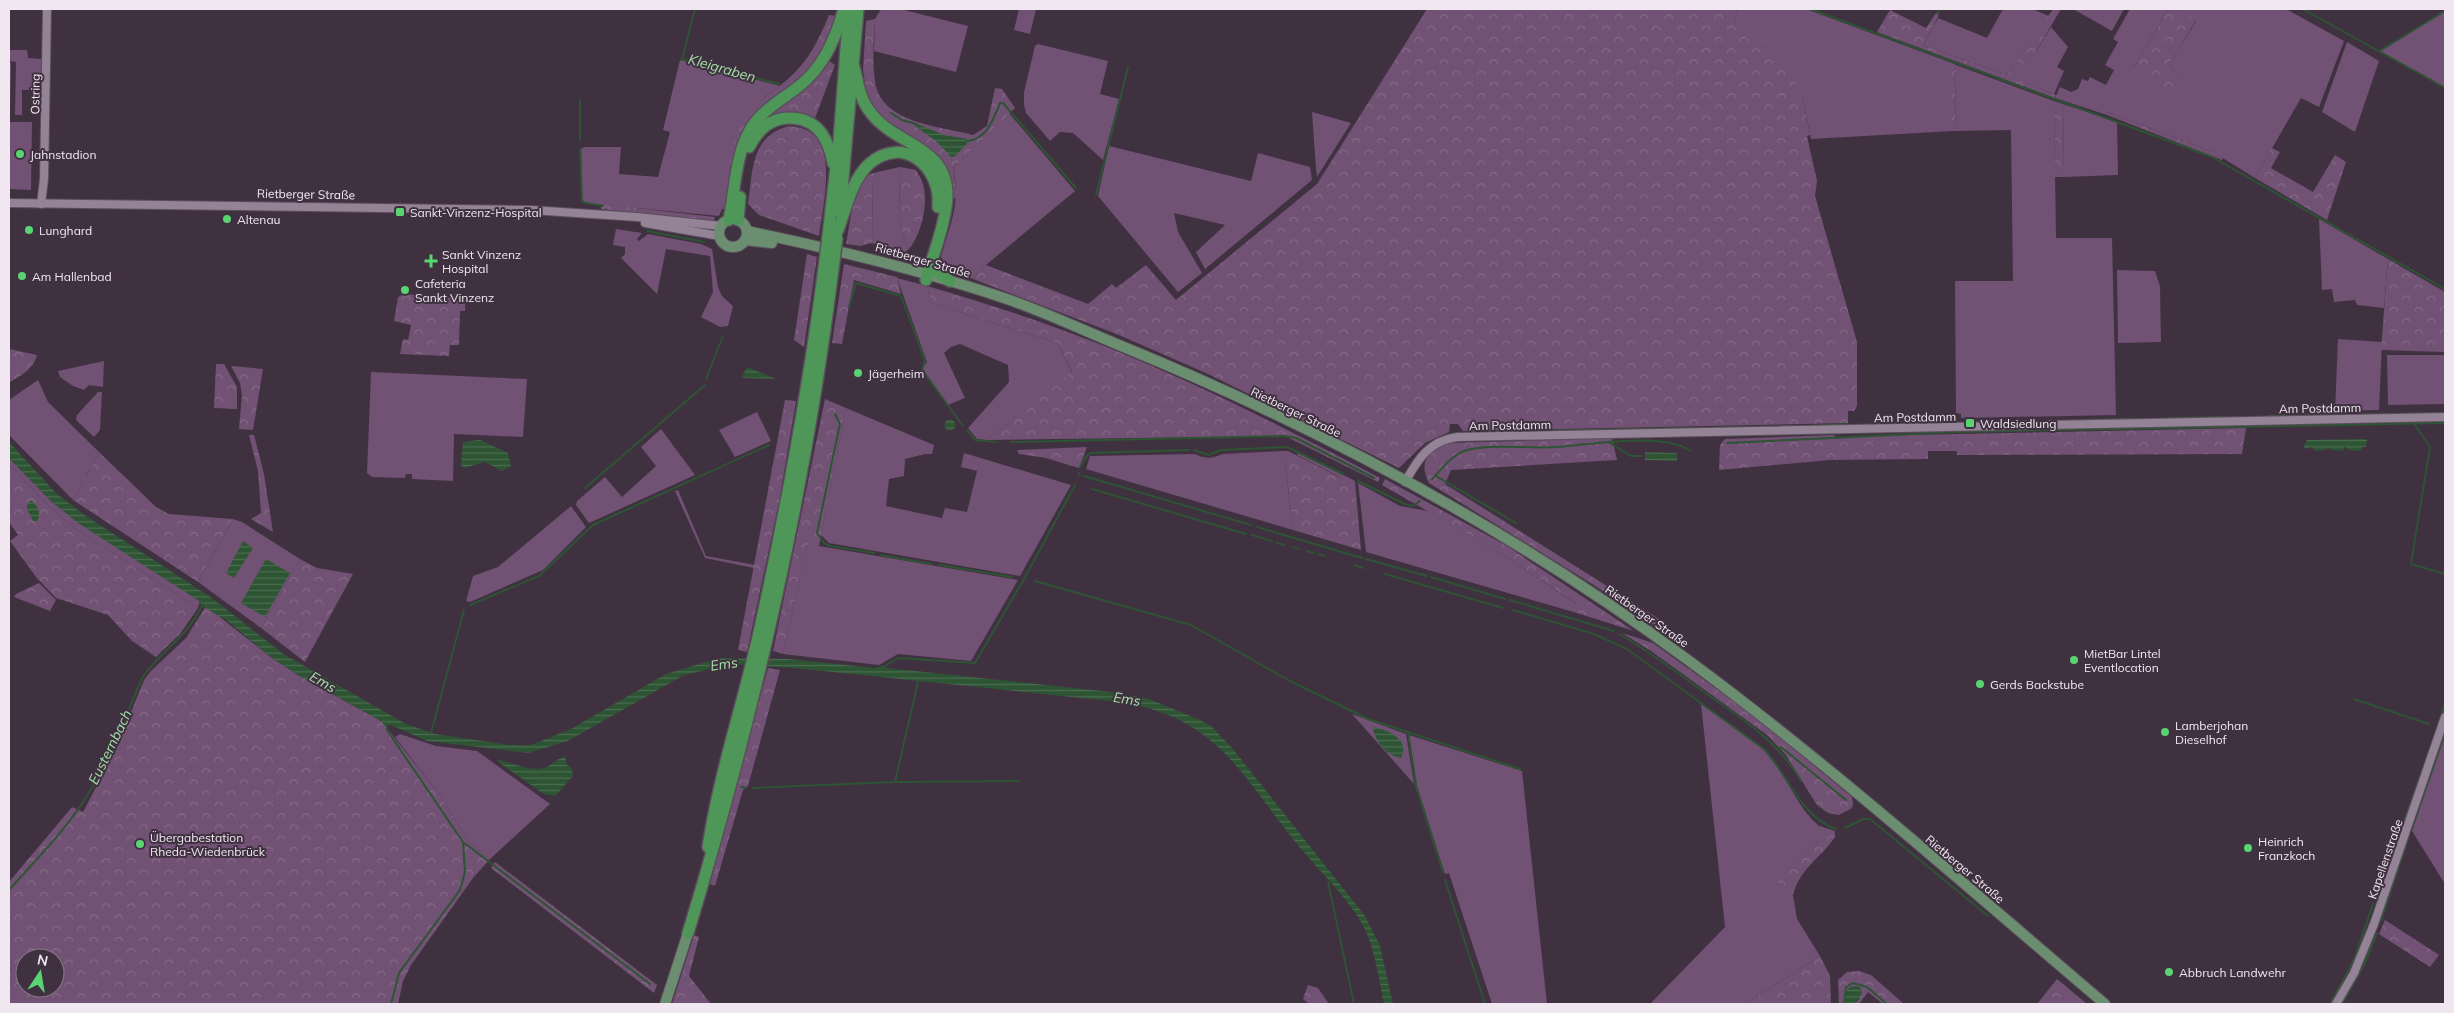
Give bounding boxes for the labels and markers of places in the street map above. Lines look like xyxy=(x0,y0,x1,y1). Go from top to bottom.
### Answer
place label: Jahnstadion xyxy=(30,147,96,162)
marker: Jahnstadion xyxy=(14,148,26,160)
place label: Sankt-Vinzenz-Hospital xyxy=(410,205,542,220)
marker: Sankt-Vinzenz-Hospital xyxy=(394,206,406,218)
place label: Altenau xyxy=(237,212,281,227)
marker: Altenau xyxy=(221,213,233,225)
place label: Lunghard xyxy=(39,223,92,238)
marker: Lunghard xyxy=(23,224,35,236)
place label: Sankt Vinzenz Hospital xyxy=(442,247,521,276)
marker: Sankt Vinzenz Hospital xyxy=(424,254,438,268)
place label: Am Hallenbad xyxy=(32,269,112,284)
marker: Am Hallenbad xyxy=(16,270,28,282)
place label: Cafeteria Sankt Vinzenz xyxy=(415,276,494,305)
marker: Cafeteria Sankt Vinzenz xyxy=(399,284,411,296)
place label: Jägerheim xyxy=(868,366,924,381)
marker: Jägerheim xyxy=(852,367,864,379)
place label: Waldsiedlung xyxy=(1980,416,2057,431)
marker: Waldsiedlung xyxy=(1964,417,1976,429)
place label: MietBar Lintel Eventlocation xyxy=(2084,646,2161,675)
marker: MietBar Lintel Eventlocation xyxy=(2068,654,2080,666)
place label: Gerds Backstube xyxy=(1990,677,2084,692)
marker: Gerds Backstube xyxy=(1974,678,1986,690)
place label: Lamberjohan Dieselhof xyxy=(2175,718,2248,747)
marker: Lamberjohan Dieselhof xyxy=(2159,726,2171,738)
place label: Übergabestation Rheda-Wiedenbrück xyxy=(150,830,266,859)
place label: Heinrich Franzkoch xyxy=(2258,834,2315,863)
marker: Übergabestation Rheda-Wiedenbrück xyxy=(134,838,146,850)
marker: Heinrich Franzkoch xyxy=(2242,842,2254,854)
place label: Abbruch Landwehr xyxy=(2179,965,2286,980)
marker: Abbruch Landwehr xyxy=(2163,966,2175,978)

